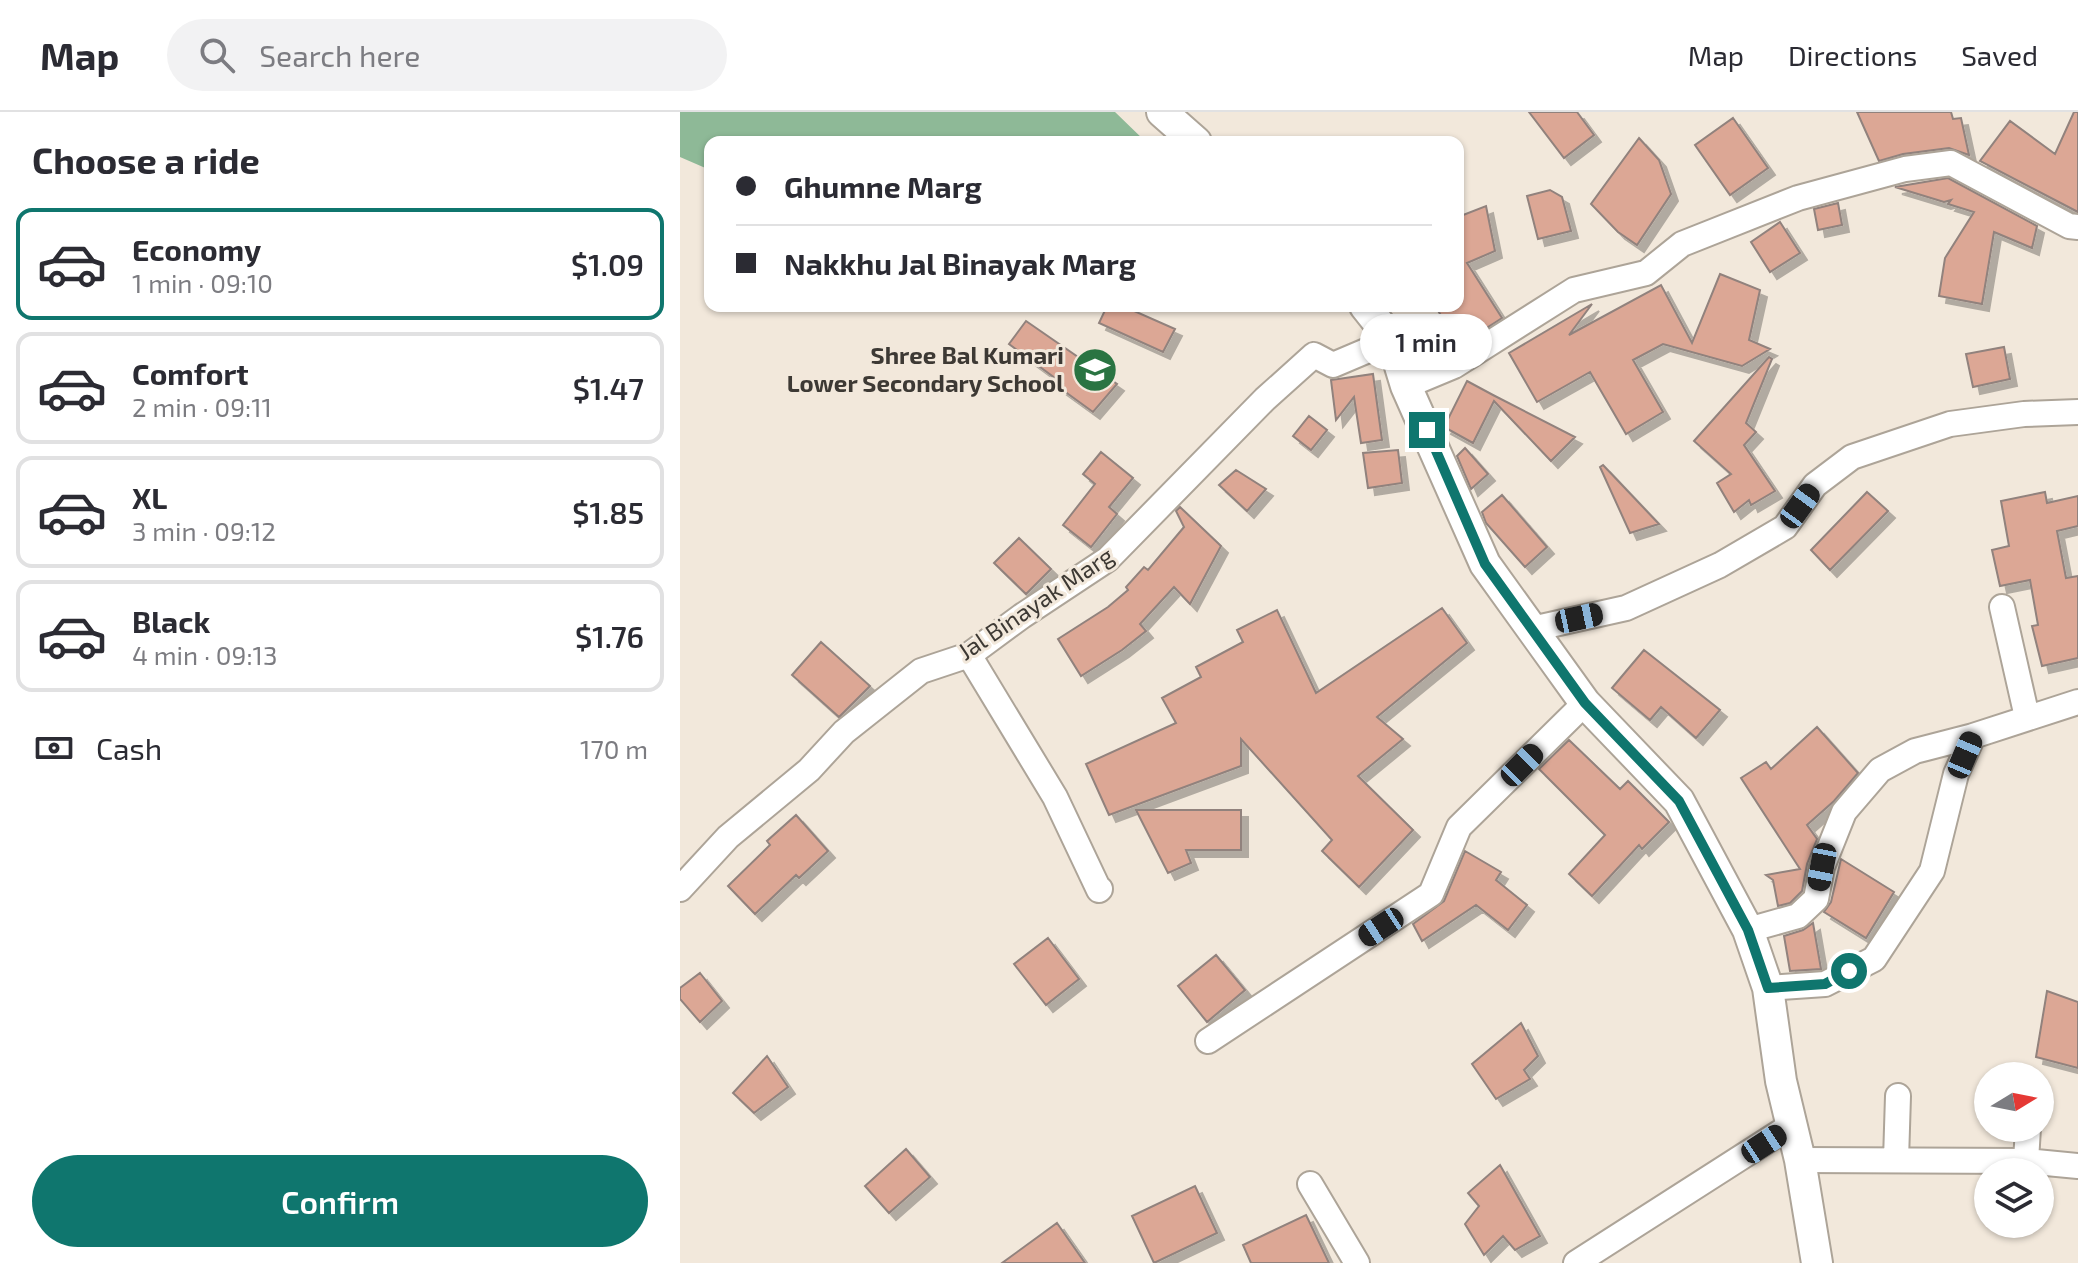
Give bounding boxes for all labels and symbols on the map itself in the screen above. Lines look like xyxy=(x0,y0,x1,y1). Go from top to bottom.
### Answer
callout: 1 min xyxy=(1361,314,1493,370)
place label: Shree Bal Kumari Lower Secondary School xyxy=(787,340,1064,397)
school or university icon: Shree Bal Kumari Lower Secondary School xyxy=(1071,346,1119,394)
route end xyxy=(1409,412,1445,448)
car xyxy=(1776,480,1824,532)
street label: Jal Binayak Marg xyxy=(952,540,1118,665)
car xyxy=(1553,601,1605,635)
car xyxy=(1945,728,1985,782)
car xyxy=(1497,740,1547,790)
car xyxy=(1806,841,1838,893)
car xyxy=(1354,904,1408,950)
route start xyxy=(1831,953,1867,989)
north arrow xyxy=(1974,1062,2054,1142)
car xyxy=(1737,1121,1791,1167)

